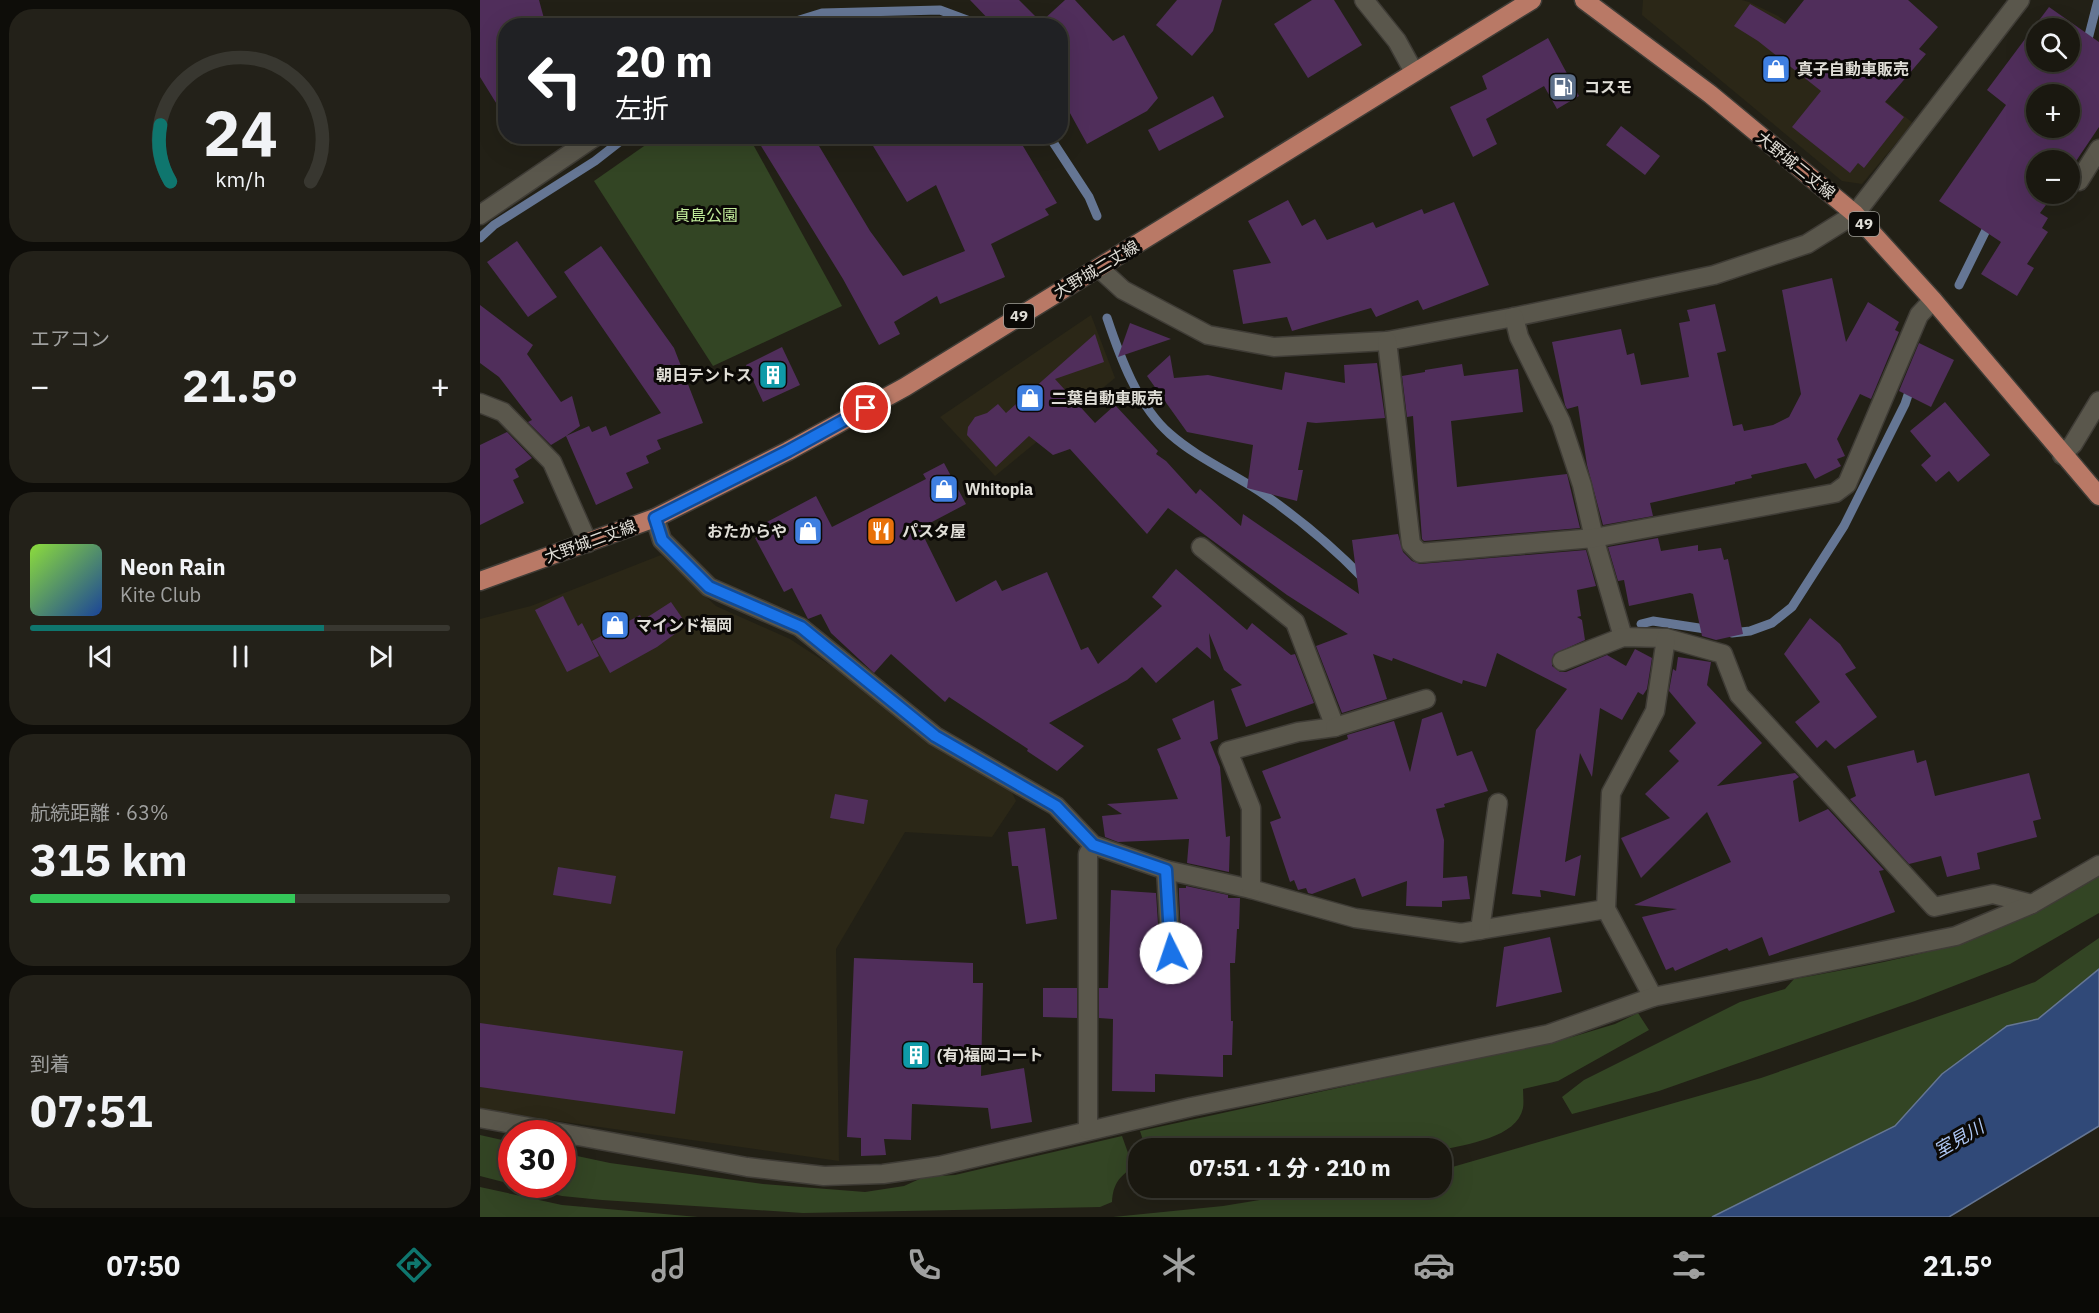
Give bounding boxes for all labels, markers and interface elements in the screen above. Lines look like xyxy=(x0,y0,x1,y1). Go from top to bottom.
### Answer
map controls xyxy=(2026,18,2080,204)
button: search xyxy=(2026,18,2080,72)
text: 20 m xyxy=(615,34,713,89)
icon: left xyxy=(516,42,594,120)
shop icon: 真子自動車販売 xyxy=(1760,53,1792,85)
place label: 真子自動車販売 xyxy=(1797,59,1909,79)
fuel station icon: コスモ xyxy=(1547,71,1579,103)
place label: コスモ xyxy=(1584,77,1632,97)
button: + xyxy=(2026,84,2080,138)
text: 左折 xyxy=(615,90,669,125)
text: 24 xyxy=(203,92,277,173)
street label: 大野城二丈線 xyxy=(1752,127,1840,203)
button: − xyxy=(2026,150,2080,204)
text: km/h xyxy=(215,166,265,194)
park label: 貞島公園 xyxy=(674,205,738,225)
road number: 49 xyxy=(1849,212,1879,236)
street label: 大野城二丈線 xyxy=(1050,236,1142,302)
road number: 49 xyxy=(1004,304,1034,328)
text: エアコン xyxy=(30,325,110,352)
text: 21.5° xyxy=(182,356,298,414)
building icon: 朝日テントス xyxy=(757,359,789,391)
text: − xyxy=(30,364,50,407)
text: + xyxy=(430,364,450,407)
place label: 朝日テントス xyxy=(656,365,752,385)
pin xyxy=(840,382,891,433)
shop icon: 二葉自動車販売 xyxy=(1014,382,1046,414)
place label: 二葉自動車販売 xyxy=(1051,388,1163,408)
icon: arrive xyxy=(849,391,882,424)
shop icon: Whitopia xyxy=(928,473,960,505)
place label: Whitopia xyxy=(965,479,1033,499)
street label: 大野城二丈線 xyxy=(541,515,639,567)
shop icon: おたからや xyxy=(792,515,824,547)
restaurant icon: パスタ屋 xyxy=(865,515,897,547)
place label: おたからや xyxy=(707,521,787,541)
place label: パスタ屋 xyxy=(902,521,966,541)
text: Neon Rain xyxy=(120,552,226,581)
text: Kite Club xyxy=(120,581,201,608)
shop icon: マインド福岡 xyxy=(599,609,631,641)
place label: マインド福岡 xyxy=(636,615,732,635)
icon: previous xyxy=(84,640,117,673)
icon: pause xyxy=(224,640,257,673)
icon: next xyxy=(364,640,397,673)
text: 航続距離 · 63% xyxy=(30,799,169,826)
text: 315 km xyxy=(30,830,188,888)
position arrow xyxy=(1139,921,1203,985)
building icon: (有)福岡コート xyxy=(900,1039,932,1071)
place label: (有)福岡コート xyxy=(937,1045,1044,1065)
text: 到着 xyxy=(30,1050,70,1077)
text: 07:51 xyxy=(30,1081,153,1139)
water label: 室見川 xyxy=(1930,1114,1990,1162)
speed limit sign: 30 xyxy=(498,1120,576,1198)
text: 07:51 · 1 分 · 210 m xyxy=(1189,1153,1391,1182)
icon: directions xyxy=(393,1244,435,1286)
icon: music xyxy=(648,1244,690,1286)
icon: phone xyxy=(903,1244,945,1286)
icon: climate xyxy=(1158,1244,1200,1286)
icon: car xyxy=(1413,1244,1455,1286)
icon: filters xyxy=(1668,1244,1710,1286)
text: 07:50 xyxy=(106,1248,180,1283)
text: 21.5° xyxy=(1923,1248,1992,1283)

